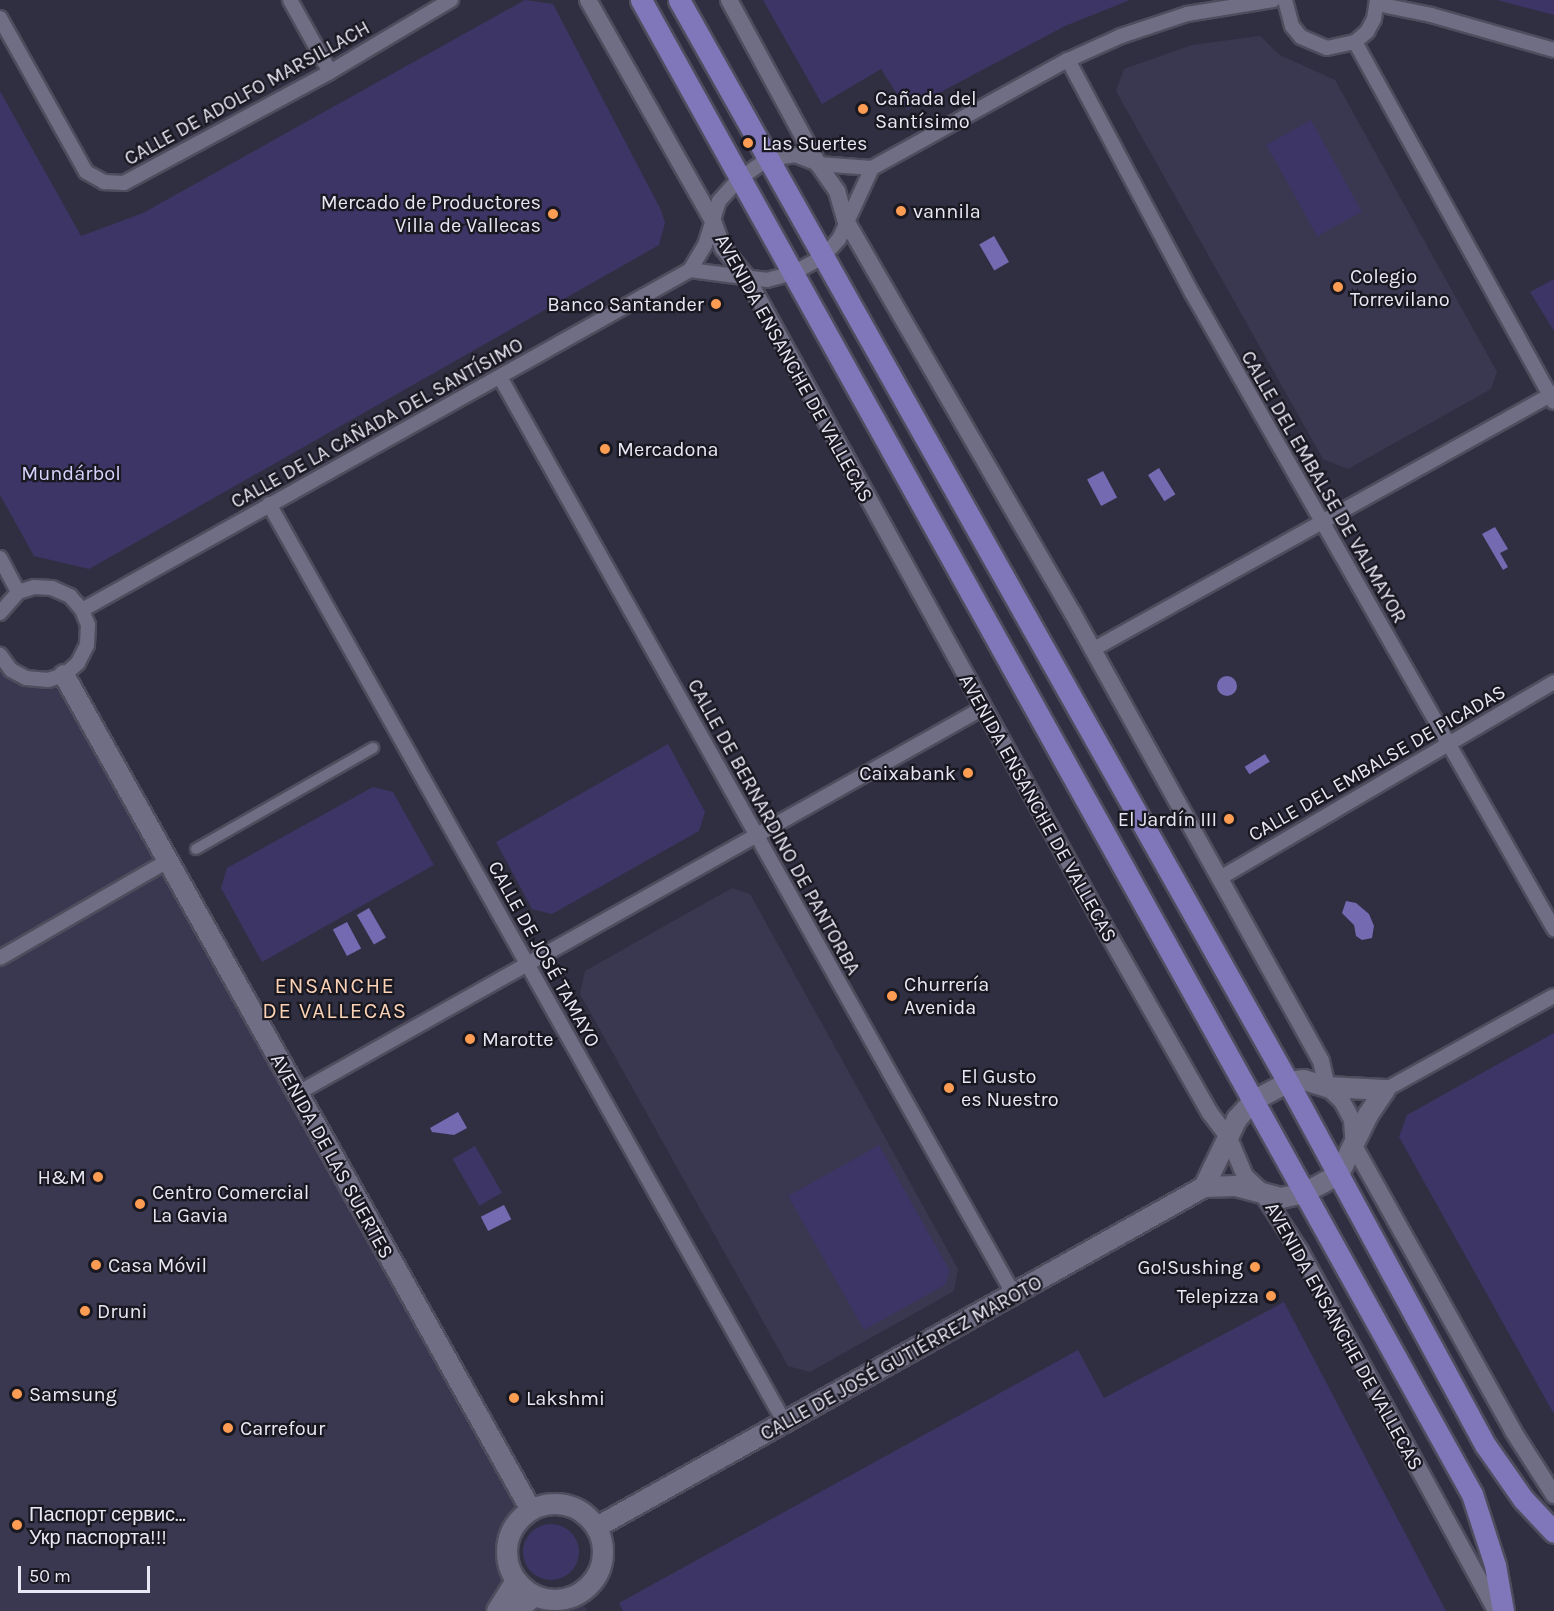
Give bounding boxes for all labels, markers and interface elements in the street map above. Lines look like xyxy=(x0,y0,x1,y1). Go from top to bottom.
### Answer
street label: CALLE DE ADOLFO MARSILLACH xyxy=(120,15,374,171)
place label: Cañada del Santísimo xyxy=(875,86,977,133)
marker: Cañada del Santísimo xyxy=(856,102,870,116)
place label: Las Suertes xyxy=(762,131,868,155)
marker: Las Suertes xyxy=(739,134,757,152)
place label: Mercado de Productores Villa de Vallecas xyxy=(321,190,541,237)
place label: vannila xyxy=(913,199,981,223)
marker: vannila xyxy=(894,204,908,218)
marker: Mercado de Productores Villa de Vallecas xyxy=(546,207,560,221)
street label: AVENIDA ENSANCHE DE VALLECAS xyxy=(710,230,878,506)
place label: Colegio Torrevilano xyxy=(1350,264,1450,311)
marker: Colegio Torrevilano xyxy=(1331,280,1345,294)
place label: Banco Santander xyxy=(547,292,704,316)
marker: Banco Santander xyxy=(709,297,723,311)
street label: CALLE DE LA CAÑADA DEL SANTÍSIMO xyxy=(227,332,527,514)
street label: CALLE DEL EMBALSE DE VALMAYOR xyxy=(1236,346,1412,628)
place label: Mercadona xyxy=(617,437,719,461)
marker: Mercadona xyxy=(598,442,612,456)
park label: Mundárbol xyxy=(21,461,121,485)
street label: AVENIDA ENSANCHE DE VALLECAS xyxy=(954,670,1122,946)
street label: CALLE DE BERNARDINO DE PANTORBA xyxy=(682,675,866,979)
street label: CALLE DEL EMBALSE DE PICADAS xyxy=(1244,679,1510,847)
place label: Caixabank xyxy=(859,761,956,785)
marker: Caixabank xyxy=(961,766,975,780)
place label: El Jardín III xyxy=(1118,807,1217,831)
marker: El Jardín III xyxy=(1222,812,1236,826)
street label: CALLE DE JOSÉ TAMAYO xyxy=(483,857,605,1051)
place label: Churrería Avenida xyxy=(904,972,989,1019)
district label: ENSANCHE DE VALLECAS xyxy=(262,973,408,1024)
marker: Churrería Avenida xyxy=(885,989,899,1003)
place label: Marotte xyxy=(482,1027,553,1051)
marker: Marotte xyxy=(463,1032,477,1046)
street label: AVENIDA DE LAS SUERTES xyxy=(266,1049,398,1263)
place label: El Gusto es Nuestro xyxy=(961,1064,1059,1111)
marker: El Gusto es Nuestro xyxy=(942,1081,956,1095)
place label: H&M xyxy=(37,1165,86,1189)
marker: H&M xyxy=(91,1170,105,1184)
place label: Centro Comercial La Gavia xyxy=(152,1180,309,1227)
marker: Centro Comercial La Gavia xyxy=(133,1197,147,1211)
street label: AVENIDA ENSANCHE DE VALLECAS xyxy=(1260,1198,1428,1474)
place label: Casa Móvil xyxy=(108,1253,207,1277)
place label: Go!Sushing xyxy=(1138,1255,1243,1279)
marker: Casa Móvil xyxy=(89,1258,103,1272)
marker: Go!Sushing xyxy=(1248,1260,1262,1274)
street label: CALLE DE JOSÉ GUTIÉRREZ MAROTO xyxy=(756,1270,1046,1446)
place label: Telepizza xyxy=(1177,1284,1259,1308)
marker: Telepizza xyxy=(1264,1289,1278,1303)
place label: Druni xyxy=(97,1299,148,1323)
marker: Druni xyxy=(78,1304,92,1318)
place label: Samsung xyxy=(29,1382,117,1406)
place label: Lakshmi xyxy=(526,1386,605,1410)
marker: Samsung xyxy=(10,1387,24,1401)
marker: Lakshmi xyxy=(507,1391,521,1405)
place label: Carrefour xyxy=(240,1416,325,1440)
marker: Carrefour xyxy=(221,1421,235,1435)
place label: Паспорт сервис... Укр паспорта!!! xyxy=(29,1502,186,1549)
marker: Паспорт сервис... Укр паспорта!!! xyxy=(10,1518,24,1532)
scale bar xyxy=(21,1554,153,1592)
text: 50 m xyxy=(29,1565,71,1587)

